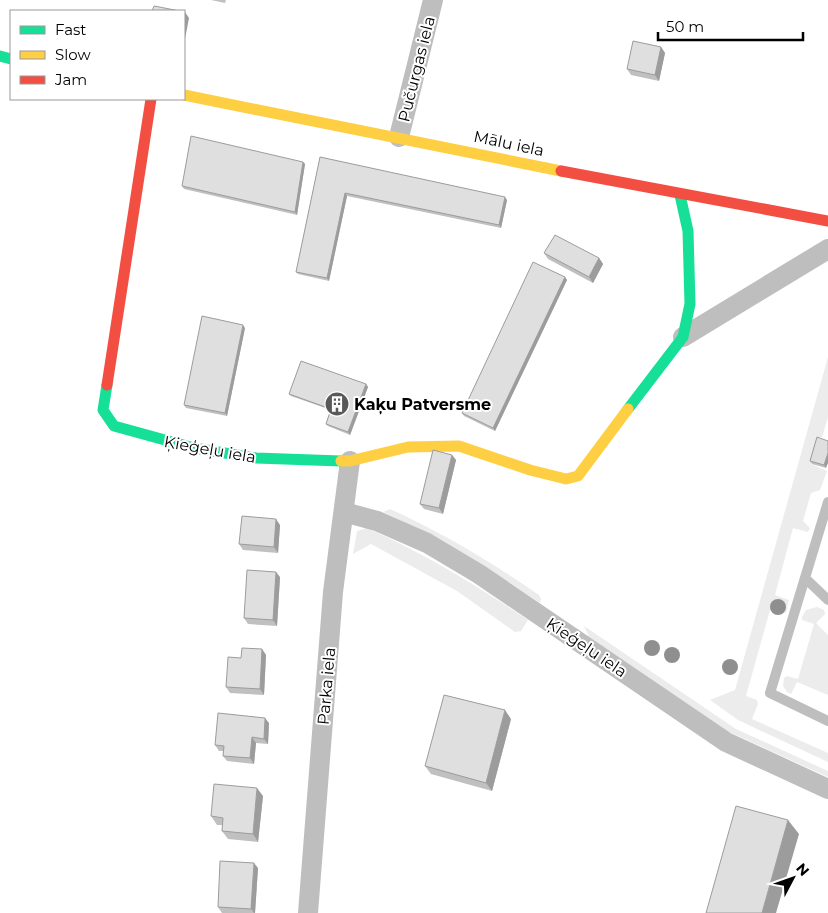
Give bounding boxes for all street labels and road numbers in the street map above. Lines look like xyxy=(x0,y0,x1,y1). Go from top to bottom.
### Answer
street label: Pučurgas iela xyxy=(394,14,439,124)
street label: Mālu iela xyxy=(472,127,546,160)
street label: Ķieģeļu iela xyxy=(162,432,257,468)
street label: Ķieģeļu iela xyxy=(542,614,631,682)
street label: Parka iela xyxy=(314,646,339,726)

